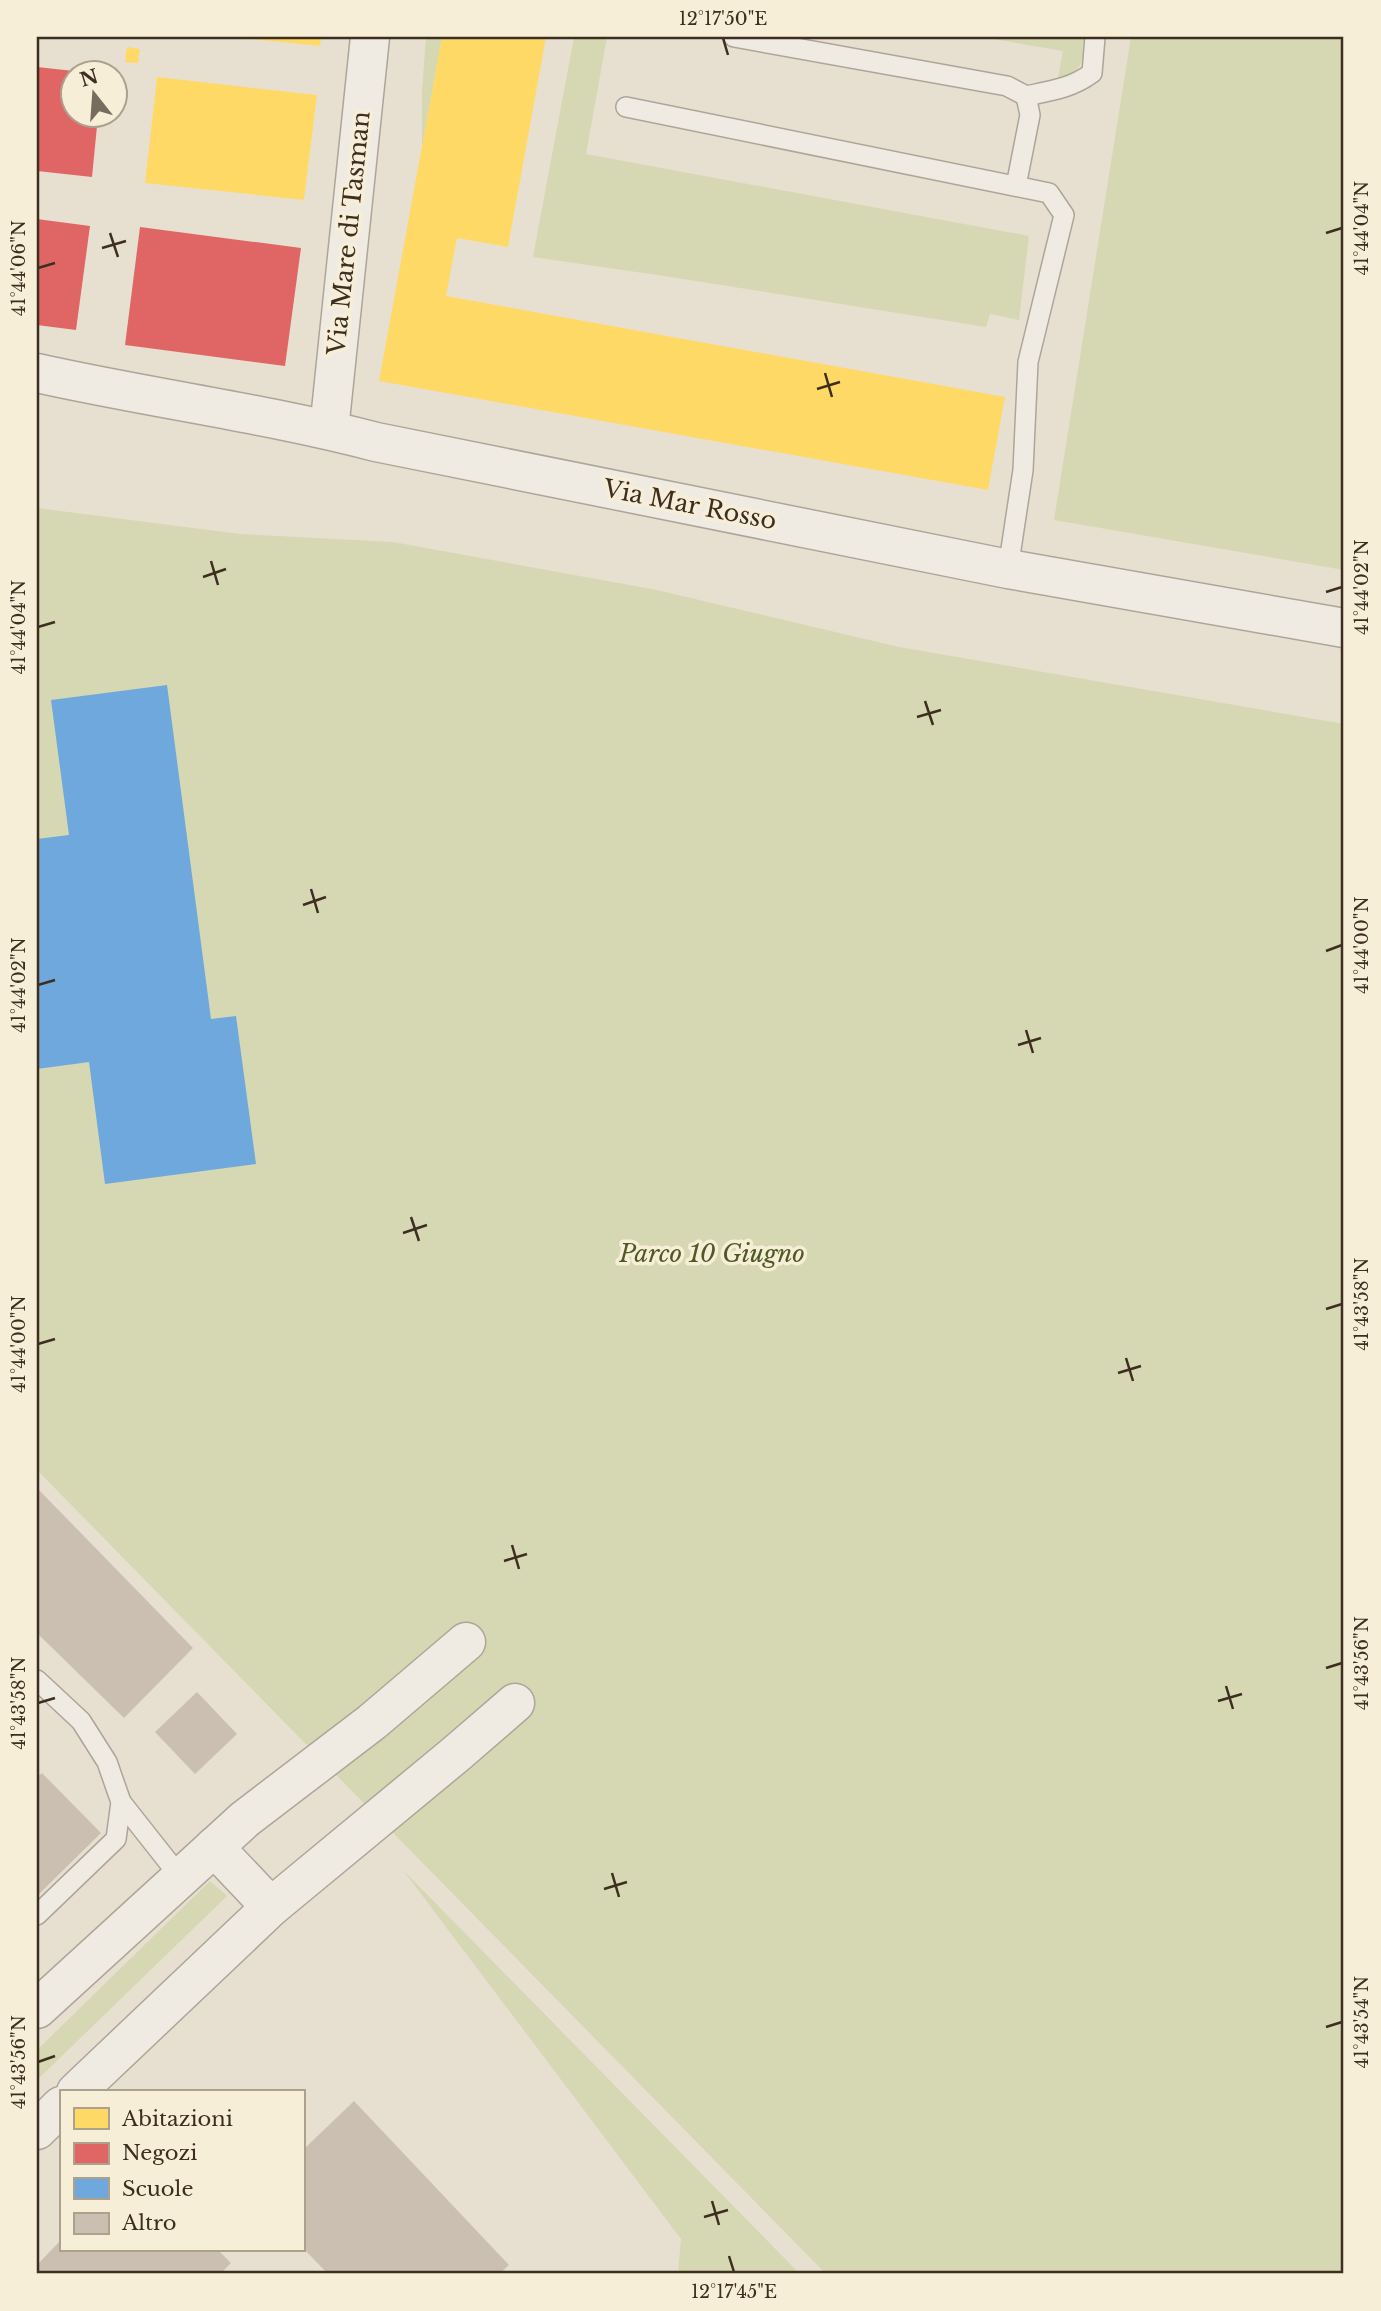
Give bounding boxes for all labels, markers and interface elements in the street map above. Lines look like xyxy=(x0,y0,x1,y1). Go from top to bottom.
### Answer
text: 12°17'50"E xyxy=(679,8,767,30)
north arrow xyxy=(60,60,130,130)
text: N xyxy=(77,65,101,92)
street label: Via Mare di Tasman xyxy=(321,110,376,357)
text: 41°44'04"N xyxy=(1351,181,1373,275)
text: 41°44'06"N xyxy=(8,220,30,316)
street label: Via Mar Rosso xyxy=(600,473,779,536)
text: 41°44'02"N xyxy=(1351,539,1373,635)
text: 41°44'04"N xyxy=(8,580,30,674)
text: 41°44'00"N xyxy=(1351,896,1373,994)
text: 41°44'02"N xyxy=(8,937,30,1033)
park label: Parco 10 Giugno xyxy=(618,1239,805,1268)
text: 41°43'58"N xyxy=(1351,1257,1373,1351)
text: 41°44'00"N xyxy=(8,1295,30,1393)
text: 41°43'56"N xyxy=(1351,1616,1373,1710)
text: 41°43'58"N xyxy=(8,1656,30,1750)
text: 41°43'54"N xyxy=(1351,1976,1373,2068)
text: 41°43'56"N xyxy=(8,2015,30,2109)
legend xyxy=(60,2090,304,2252)
text: Abitazioni xyxy=(121,2106,233,2132)
text: Negozi xyxy=(122,2140,197,2166)
text: Scuole xyxy=(122,2176,193,2202)
text: Altro xyxy=(121,2210,177,2236)
text: 12°17'45"E xyxy=(691,2281,777,2303)

